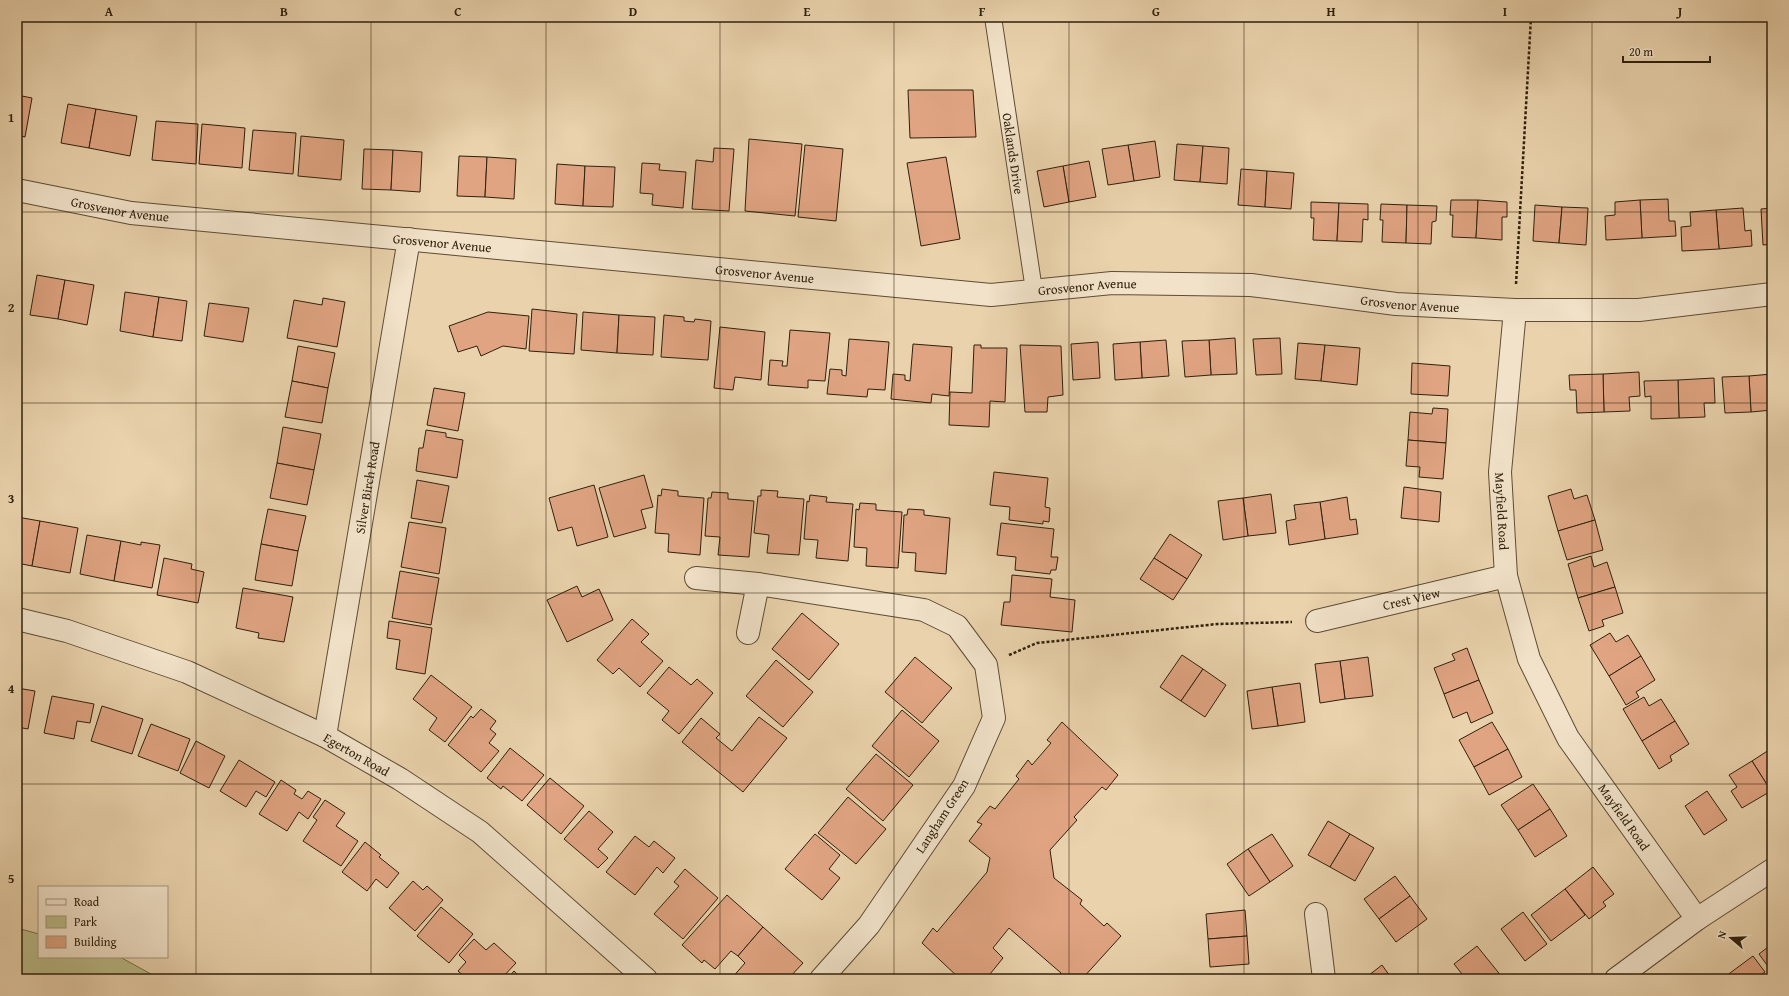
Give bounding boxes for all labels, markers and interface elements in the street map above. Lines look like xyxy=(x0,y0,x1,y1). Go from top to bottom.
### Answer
text: A xyxy=(105,2,114,21)
text: B xyxy=(280,2,288,21)
text: C xyxy=(454,2,462,21)
text: D xyxy=(629,2,637,21)
text: E xyxy=(804,2,811,21)
text: F xyxy=(979,2,986,21)
text: G xyxy=(1152,2,1160,21)
text: H xyxy=(1326,2,1336,21)
text: I xyxy=(1503,2,1507,21)
text: J xyxy=(1676,2,1683,21)
scale bar xyxy=(1623,38,1710,64)
text: 20 m xyxy=(1629,43,1653,60)
text: 1 xyxy=(8,108,14,127)
street label: Oaklands Drive xyxy=(998,112,1029,195)
street label: Grosvenor Avenue xyxy=(69,192,170,226)
street label: Grosvenor Avenue xyxy=(392,229,493,257)
street label: Grosvenor Avenue xyxy=(715,259,815,288)
street label: Grosvenor Avenue xyxy=(1037,273,1137,300)
street label: Grosvenor Avenue xyxy=(1359,290,1460,317)
text: 2 xyxy=(8,298,15,317)
street label: Silver Birch Road xyxy=(350,440,384,535)
street label: Mayfield Road xyxy=(1491,472,1514,551)
text: 3 xyxy=(8,489,14,508)
street label: Crest View xyxy=(1381,582,1443,615)
text: 4 xyxy=(8,679,15,698)
street label: Egerton Road xyxy=(320,728,393,781)
street label: Langham Green xyxy=(911,774,974,857)
street label: Mayfield Road xyxy=(1594,780,1655,854)
text: 5 xyxy=(8,869,15,888)
legend xyxy=(38,886,168,958)
text: Road xyxy=(74,893,100,910)
text: Park xyxy=(74,913,98,930)
north arrow xyxy=(1711,918,1751,958)
text: N xyxy=(1713,928,1731,941)
text: Building xyxy=(74,933,117,950)

